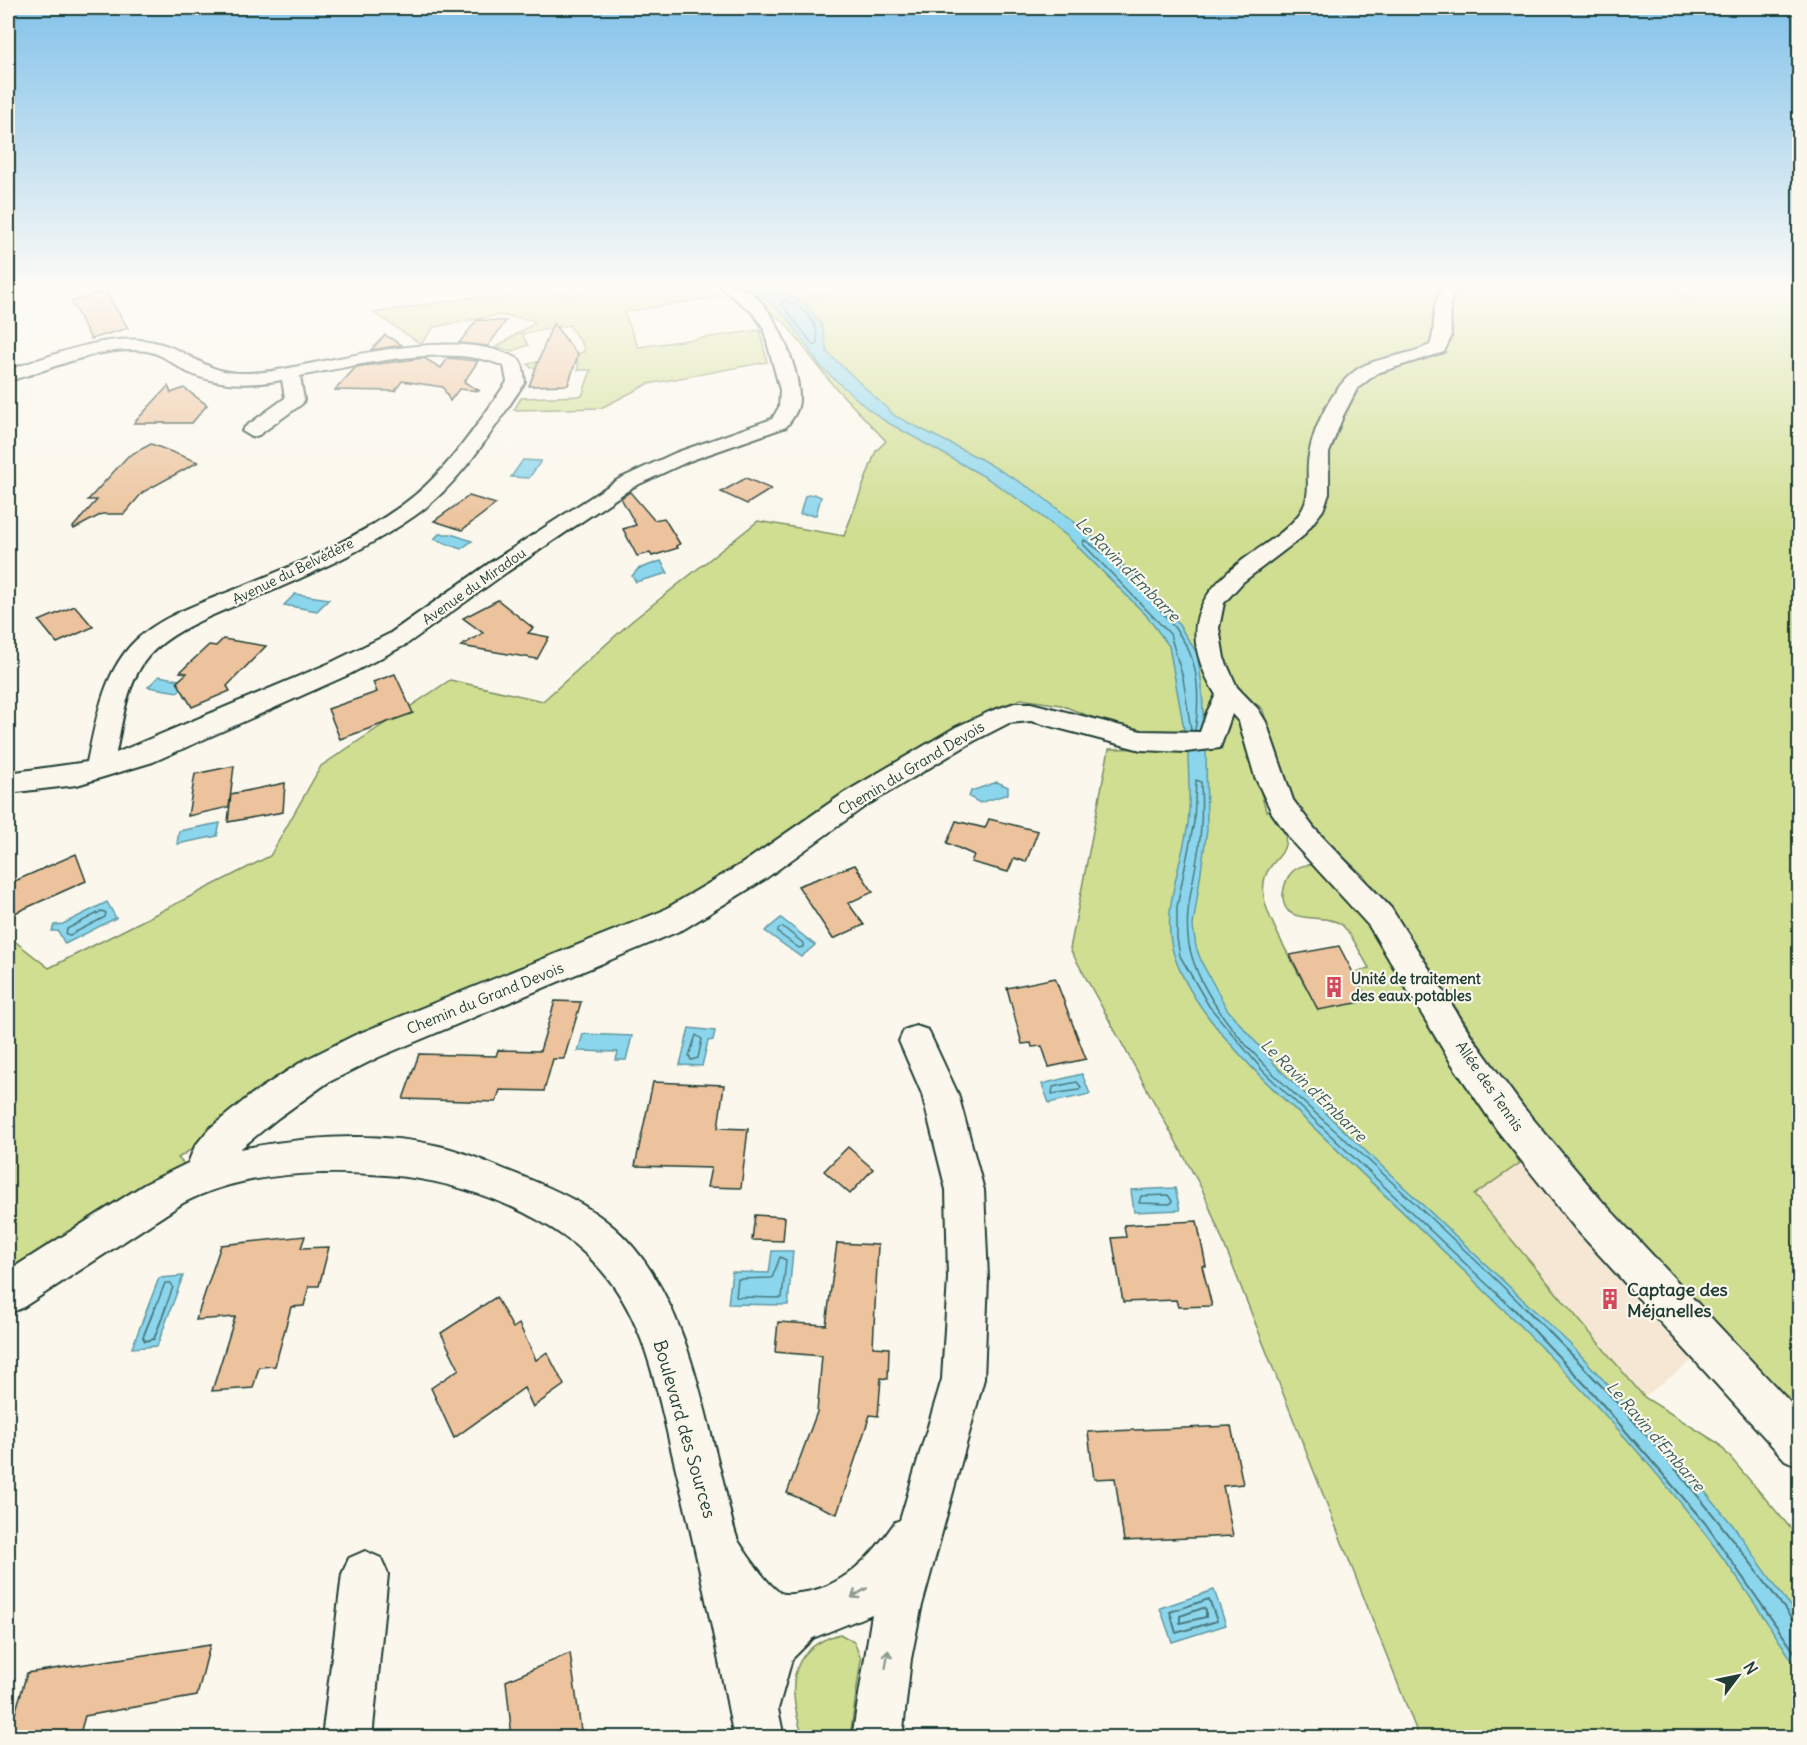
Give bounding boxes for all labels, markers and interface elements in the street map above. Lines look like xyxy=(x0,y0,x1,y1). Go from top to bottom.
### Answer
water label: Le Ravin d'Embarre xyxy=(1072,513,1185,626)
street label: Avenue du Belvédère xyxy=(229,534,357,608)
street label: Avenue du Miradou xyxy=(419,544,529,628)
street label: Chemin du Grand Devois xyxy=(834,717,988,819)
street label: Chemin du Grand Devois xyxy=(404,958,566,1038)
place label: Unité de traitement des eaux potables xyxy=(1351,969,1482,1006)
building icon: Unité de traitement des eaux potables xyxy=(1322,975,1346,999)
water label: Le Ravin d'Embarre xyxy=(1257,1034,1372,1147)
street label: Allée des Tennis xyxy=(1452,1037,1528,1135)
place label: Captage des Méjanelles xyxy=(1627,1278,1728,1322)
building icon: Captage des Méjanelles xyxy=(1598,1287,1622,1311)
street label: Boulevard des Sources xyxy=(649,1337,721,1521)
water label: Le Ravin d'Embarre xyxy=(1603,1377,1710,1496)
one-way arrow xyxy=(851,1587,868,1599)
north arrow xyxy=(1708,1646,1768,1706)
one-way arrow xyxy=(882,1649,893,1669)
text: N xyxy=(1739,1658,1762,1678)

